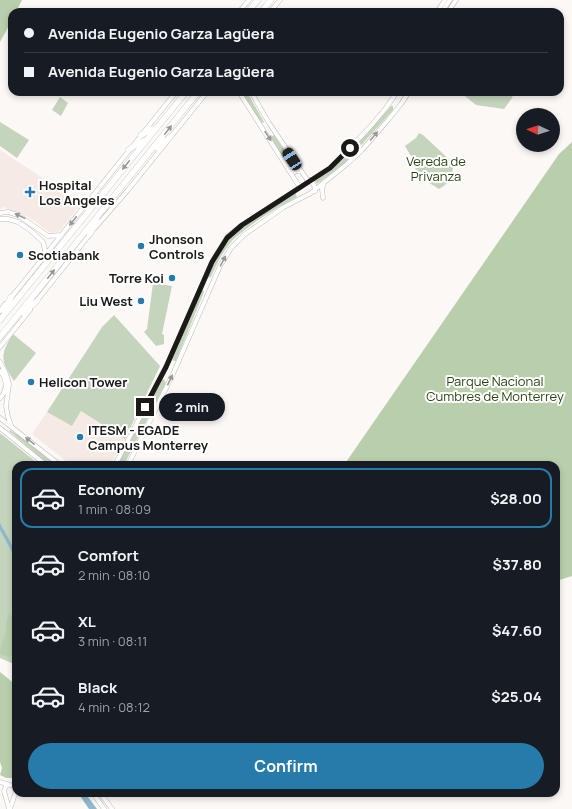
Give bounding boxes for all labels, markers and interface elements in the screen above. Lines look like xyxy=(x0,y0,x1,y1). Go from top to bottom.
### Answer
text: Avenida Eugenio Garza Lagüera xyxy=(48,23,274,44)
text: Avenida Eugenio Garza Lagüera xyxy=(48,61,274,82)
north arrow xyxy=(516,108,560,152)
map controls xyxy=(516,108,560,152)
one-way arrow xyxy=(164,124,172,135)
one-way arrow xyxy=(264,131,271,142)
one-way arrow xyxy=(370,131,379,141)
route start xyxy=(341,139,359,157)
car xyxy=(280,146,304,172)
park label: Vereda de Privanza xyxy=(406,152,466,185)
one-way arrow xyxy=(121,160,130,171)
place label: Hospital Los Angeles xyxy=(39,176,115,209)
marker: Hospital Los Angeles xyxy=(24,186,36,198)
one-way arrow xyxy=(14,213,25,219)
one-way arrow xyxy=(69,215,77,226)
place label: Jhonson Controls xyxy=(149,230,204,263)
marker: Jhonson Controls xyxy=(136,241,146,251)
place label: Scotiabank xyxy=(28,246,100,264)
marker: Scotiabank xyxy=(15,250,25,260)
one-way arrow xyxy=(220,255,226,267)
one-way arrow xyxy=(46,269,55,279)
place label: Torre Koi xyxy=(109,269,164,287)
marker: Torre Koi xyxy=(167,273,177,283)
place label: Liu West xyxy=(79,292,133,310)
marker: Liu West xyxy=(136,296,146,306)
park label: Parque Nacional Cumbres de Monterrey xyxy=(426,372,564,405)
place label: Helicon Tower xyxy=(39,373,127,391)
one-way arrow xyxy=(167,374,173,385)
marker: Helicon Tower xyxy=(26,377,36,387)
callout: 2 min xyxy=(159,393,225,421)
route end xyxy=(136,398,154,416)
text: 2 min xyxy=(175,398,209,416)
place label: ITESM - EGADE Campus Monterrey xyxy=(88,421,209,454)
marker: ITESM - EGADE Campus Monterrey xyxy=(75,432,85,442)
one-way arrow xyxy=(25,437,36,445)
text: Economy xyxy=(78,479,145,500)
icon: car xyxy=(30,480,66,516)
text: $28.00 xyxy=(490,488,542,509)
text: 1 min · 08:09 xyxy=(78,500,151,518)
text: Comfort xyxy=(78,545,139,566)
icon: car xyxy=(30,546,66,582)
text: $37.80 xyxy=(492,554,542,575)
text: 2 min · 08:10 xyxy=(78,566,150,584)
text: XL xyxy=(78,611,96,632)
icon: car xyxy=(30,612,66,648)
text: $47.60 xyxy=(492,620,542,641)
text: 3 min · 08:11 xyxy=(78,632,147,650)
text: Black xyxy=(78,677,117,698)
icon: car xyxy=(30,678,66,714)
text: $25.04 xyxy=(491,686,542,707)
text: 4 min · 08:12 xyxy=(78,698,150,716)
button: Confirm xyxy=(28,743,544,789)

